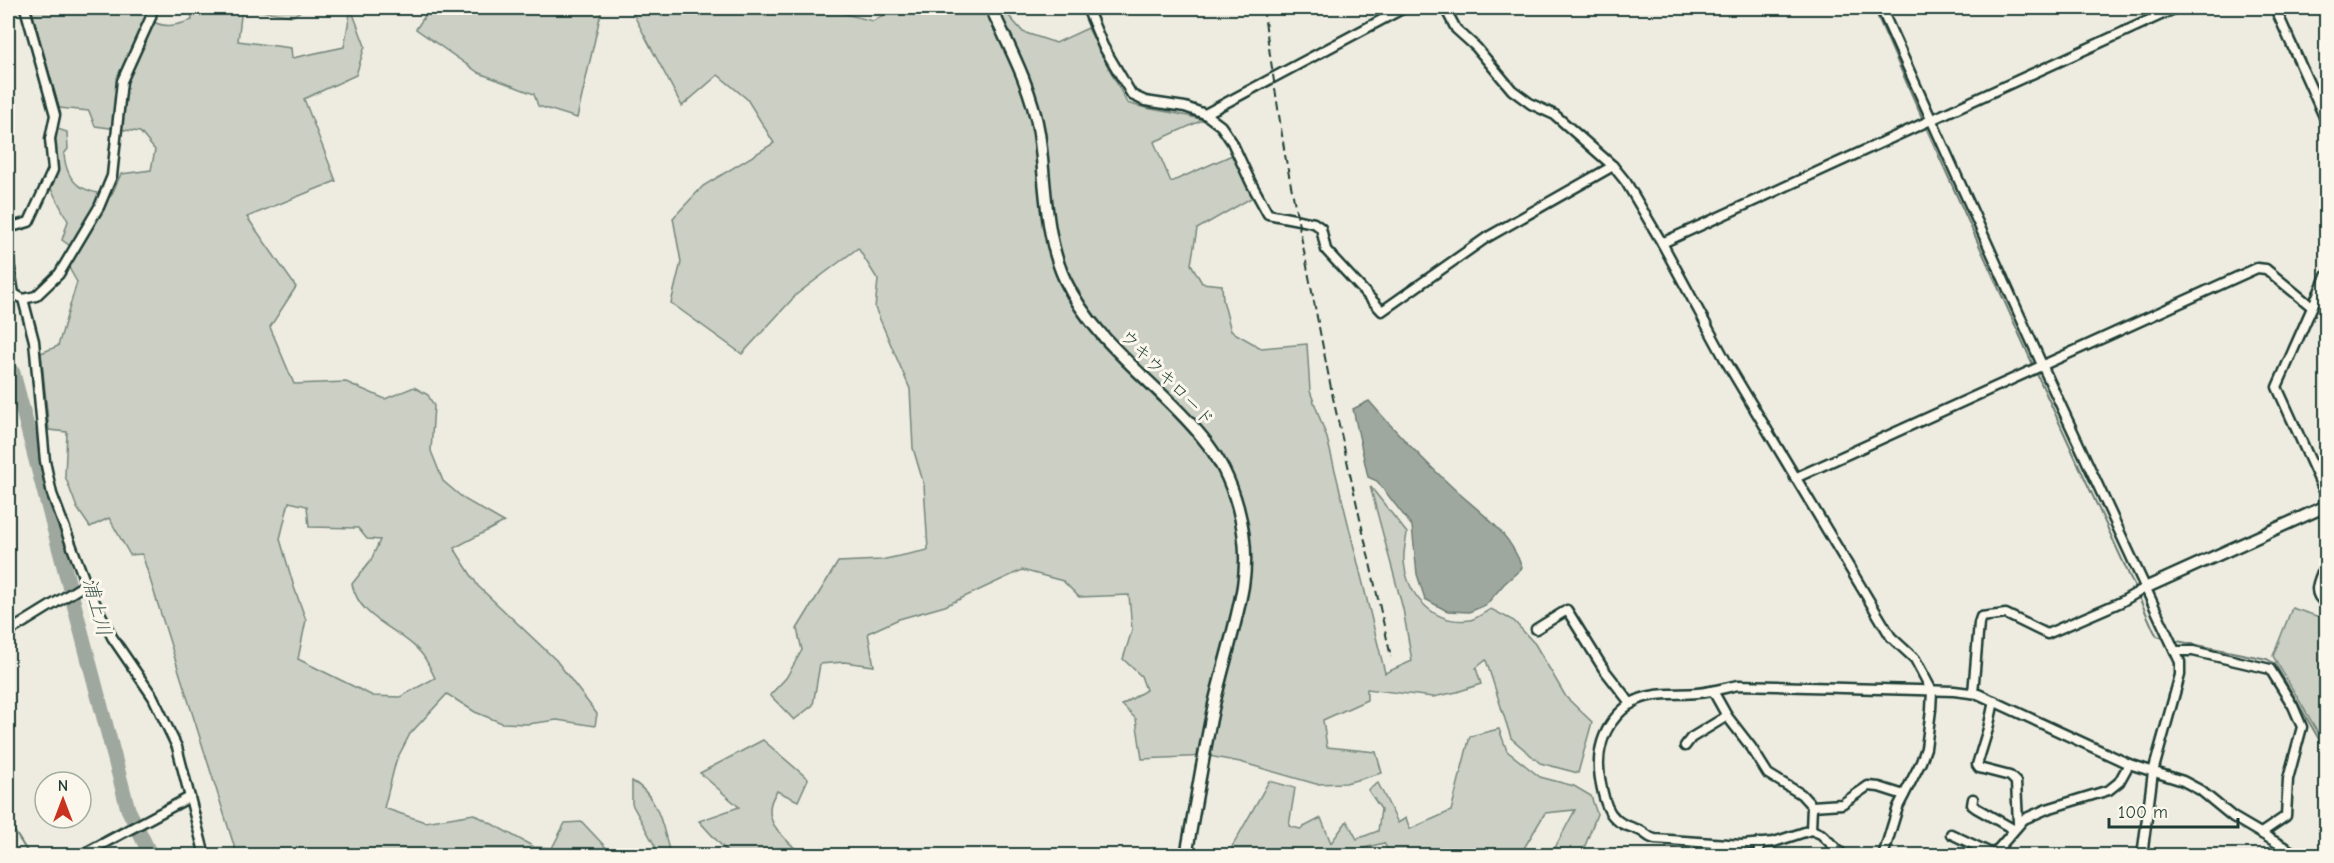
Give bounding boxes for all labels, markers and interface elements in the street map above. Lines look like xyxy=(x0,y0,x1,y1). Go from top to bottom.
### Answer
street label: ウキウキロード xyxy=(1116,325,1218,431)
water label: 浦上川 xyxy=(78,575,116,639)
north arrow xyxy=(33,770,93,830)
text: N xyxy=(58,777,68,795)
scale bar xyxy=(2109,791,2238,829)
text: 100 m xyxy=(2118,802,2168,823)

